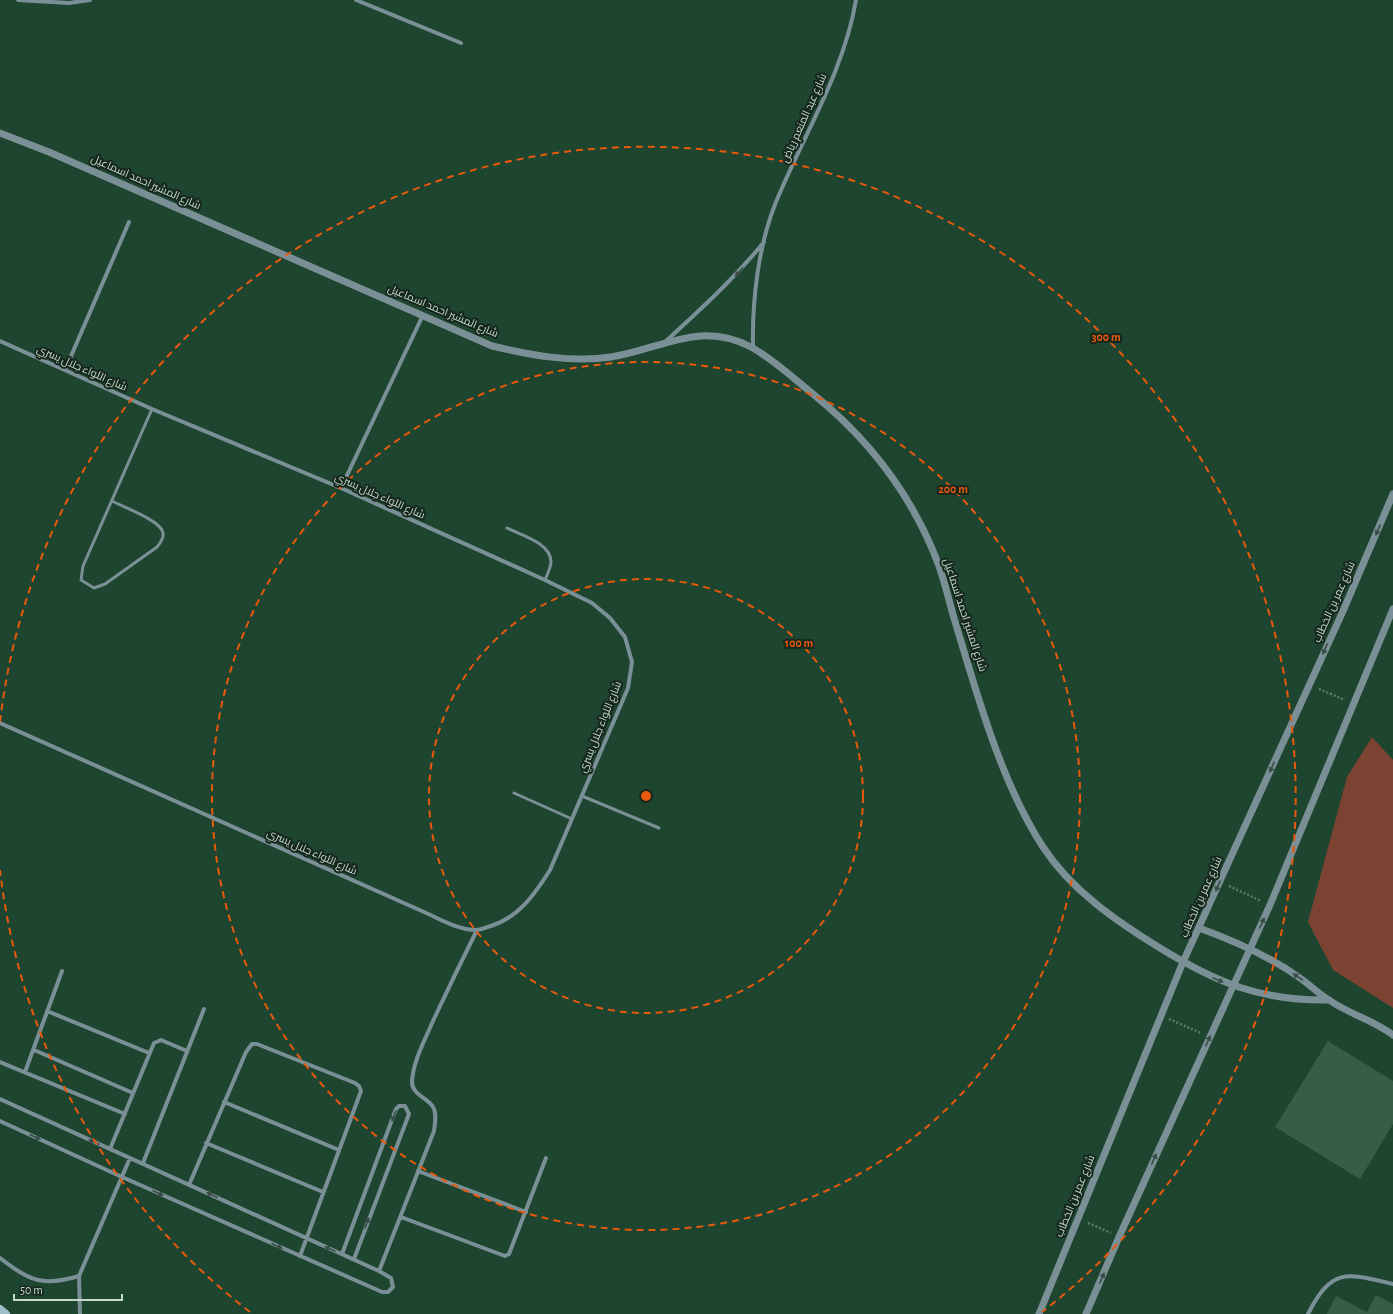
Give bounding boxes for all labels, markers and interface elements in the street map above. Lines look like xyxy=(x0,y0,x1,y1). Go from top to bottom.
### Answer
street label: شارع عبد المنعم رياض xyxy=(779,72,830,165)
street label: شارع المشير احمد اسماعيل xyxy=(89,153,202,213)
one-way arrow xyxy=(735,266,744,277)
street label: شارع المشير احمد اسماعيل xyxy=(385,283,500,341)
text: 300 m xyxy=(1091,331,1121,343)
street label: شارع اللواء جلال يسري xyxy=(34,343,129,396)
street label: شارع اللواء جلال يسري xyxy=(332,471,427,524)
text: 200 m xyxy=(938,483,968,495)
one-way arrow xyxy=(1374,524,1381,536)
street label: شارع المشير احمد اسماعيل xyxy=(940,557,989,674)
street label: شارع عمر بن الخطاب xyxy=(1311,560,1359,645)
text: 100 m xyxy=(785,637,813,649)
one-way arrow xyxy=(1322,643,1329,655)
street label: شارع اللواء جلال يسري xyxy=(577,680,626,775)
one-way arrow xyxy=(1269,762,1275,773)
centre of rings xyxy=(639,789,653,803)
street label: شارع اللواء جلال يسري xyxy=(264,827,359,880)
street label: شارع عمر بن الخطاب xyxy=(1178,855,1226,940)
one-way arrow xyxy=(1215,880,1221,891)
one-way arrow xyxy=(1260,916,1266,928)
one-way arrow xyxy=(1293,973,1303,981)
one-way arrow xyxy=(1213,977,1224,983)
one-way arrow xyxy=(1205,1035,1211,1047)
one-way arrow xyxy=(390,1110,396,1122)
one-way arrow xyxy=(30,1134,41,1140)
one-way arrow xyxy=(88,1139,99,1145)
street label: شارع عمر بن الخطاب xyxy=(1054,1153,1098,1239)
one-way arrow xyxy=(1152,1153,1158,1165)
one-way arrow xyxy=(152,1190,163,1196)
one-way arrow xyxy=(207,1192,218,1198)
one-way arrow xyxy=(365,1216,371,1228)
one-way arrow xyxy=(271,1243,283,1249)
one-way arrow xyxy=(325,1246,336,1252)
one-way arrow xyxy=(1099,1272,1105,1284)
scale bar xyxy=(14,1276,122,1302)
text: 50 m xyxy=(20,1284,43,1296)

